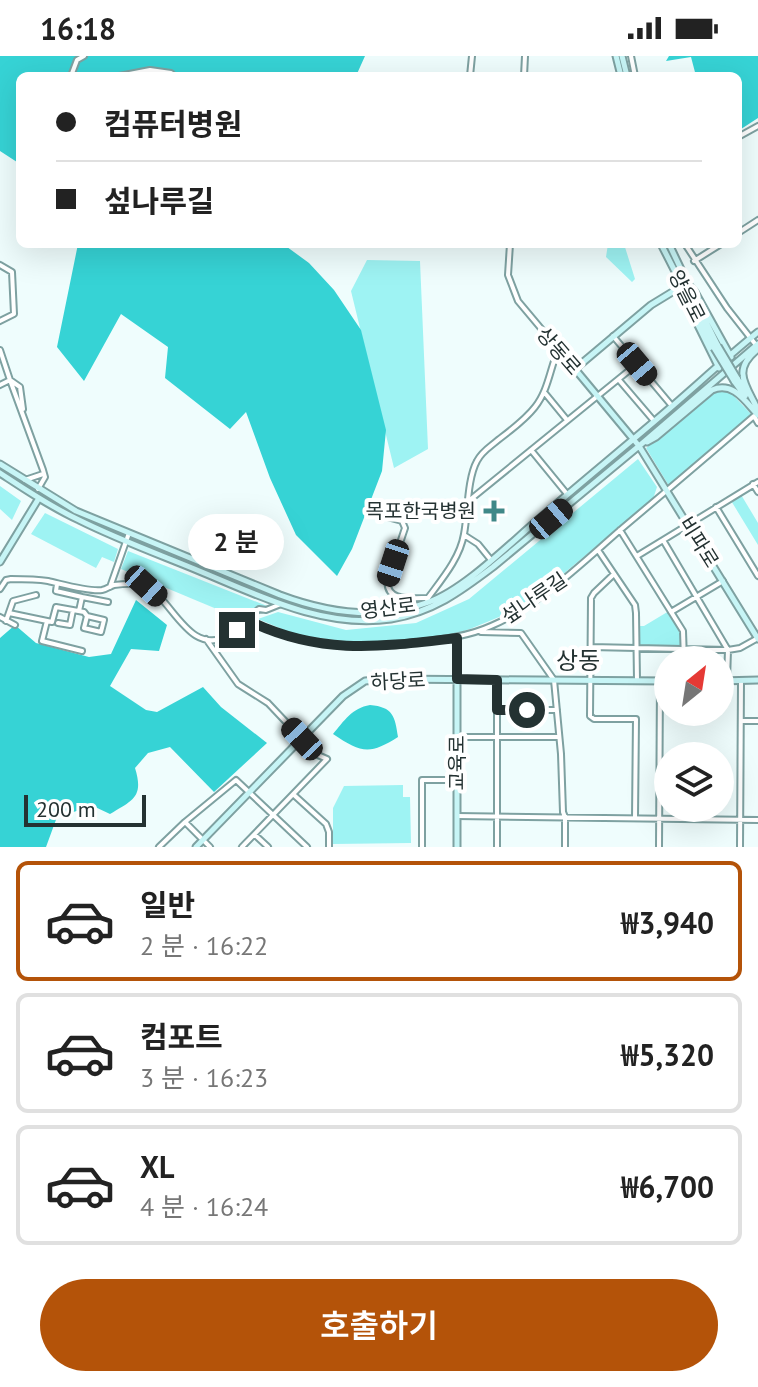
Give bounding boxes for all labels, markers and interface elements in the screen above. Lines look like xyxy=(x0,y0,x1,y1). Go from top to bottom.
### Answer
text: 16:18 xyxy=(40,9,116,48)
text: 컴퓨터병원 xyxy=(104,104,242,143)
text: 섶나루길 xyxy=(104,181,214,220)
street label: 양을로 xyxy=(663,266,711,326)
street label: 상동로 xyxy=(531,322,587,380)
car xyxy=(612,338,662,390)
car xyxy=(525,494,577,544)
place label: 목포한국병원 xyxy=(366,498,476,524)
marker: 목포한국병원 xyxy=(483,500,505,522)
street label: 비파로 xyxy=(673,512,725,572)
callout: 2 분 xyxy=(189,514,285,570)
text: 2 분 xyxy=(213,525,259,558)
car xyxy=(374,536,412,590)
car xyxy=(120,561,172,611)
street label: 섶나루길 xyxy=(496,567,572,629)
street label: 영산로 xyxy=(359,592,417,624)
route end xyxy=(219,612,255,648)
district label: 상동 xyxy=(556,645,600,676)
north arrow xyxy=(654,646,734,726)
map controls xyxy=(654,646,734,822)
street label: 하당로 xyxy=(370,667,426,695)
route start xyxy=(509,692,545,728)
car xyxy=(277,713,327,765)
street label: 교육로 xyxy=(444,735,470,791)
button: layers xyxy=(654,742,734,822)
scale bar xyxy=(24,791,146,827)
text: 200 m xyxy=(36,795,96,823)
icon: car xyxy=(44,885,116,957)
text: 일반 xyxy=(140,885,195,924)
text: ₩3,940 xyxy=(621,903,714,942)
text: 2 분 · 16:22 xyxy=(140,929,268,962)
icon: car xyxy=(44,1017,116,1089)
text: 컴포트 xyxy=(140,1017,223,1056)
text: ₩5,320 xyxy=(621,1035,714,1074)
text: 3 분 · 16:23 xyxy=(140,1061,268,1094)
text: XL xyxy=(140,1147,174,1186)
icon: car xyxy=(44,1149,116,1221)
text: ₩6,700 xyxy=(621,1167,714,1206)
text: 4 분 · 16:24 xyxy=(140,1190,268,1223)
button: 호출하기 xyxy=(40,1279,718,1371)

